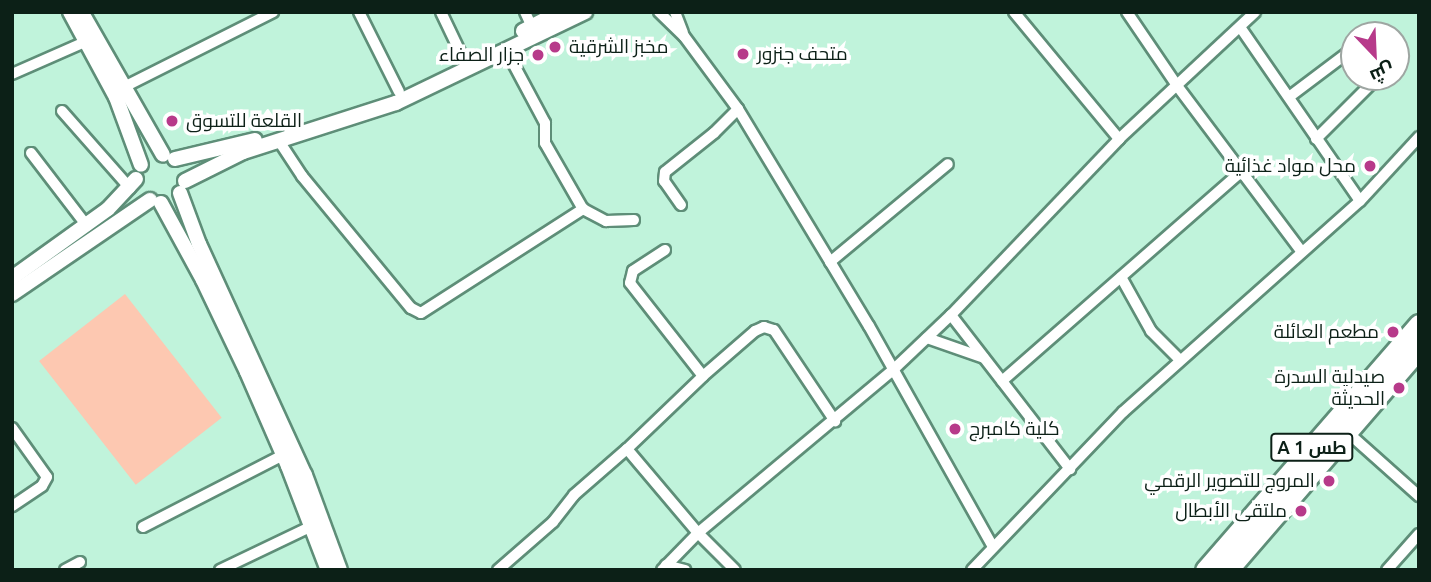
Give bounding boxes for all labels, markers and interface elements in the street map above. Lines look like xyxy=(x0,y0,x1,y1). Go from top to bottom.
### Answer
north arrow xyxy=(1340,21,1410,91)
place label: مخبز الشرقية xyxy=(569,36,668,58)
marker: مخبز الشرقية xyxy=(547,39,563,55)
place label: متحف جنزور xyxy=(757,43,848,65)
place label: جزار الصفاء xyxy=(439,44,524,66)
marker: متحف جنزور xyxy=(735,46,751,62)
marker: جزار الصفاء xyxy=(530,47,546,63)
text: ش xyxy=(1367,59,1398,88)
place label: القلعة للتسوق xyxy=(186,110,302,132)
marker: القلعة للتسوق xyxy=(164,113,180,129)
place label: محل مواد غذائية xyxy=(1225,155,1356,177)
marker: محل مواد غذائية xyxy=(1362,158,1378,174)
place label: مطعم العائلة xyxy=(1274,321,1379,343)
marker: مطعم العائلة xyxy=(1385,324,1401,340)
place label: صيدلية السدرة الحديثة xyxy=(1275,366,1385,410)
marker: صيدلية السدرة الحديثة xyxy=(1391,380,1407,396)
place label: كلية كامبرج xyxy=(969,418,1060,440)
marker: كلية كامبرج xyxy=(947,421,963,437)
road number: A 1 طس xyxy=(1270,432,1354,462)
place label: المروج للتصوير الرقمي xyxy=(1144,470,1315,492)
marker: المروج للتصوير الرقمي xyxy=(1321,473,1337,489)
place label: ملتقى الأبطال xyxy=(1175,500,1287,522)
marker: ملتقى الأبطال xyxy=(1293,503,1309,519)

